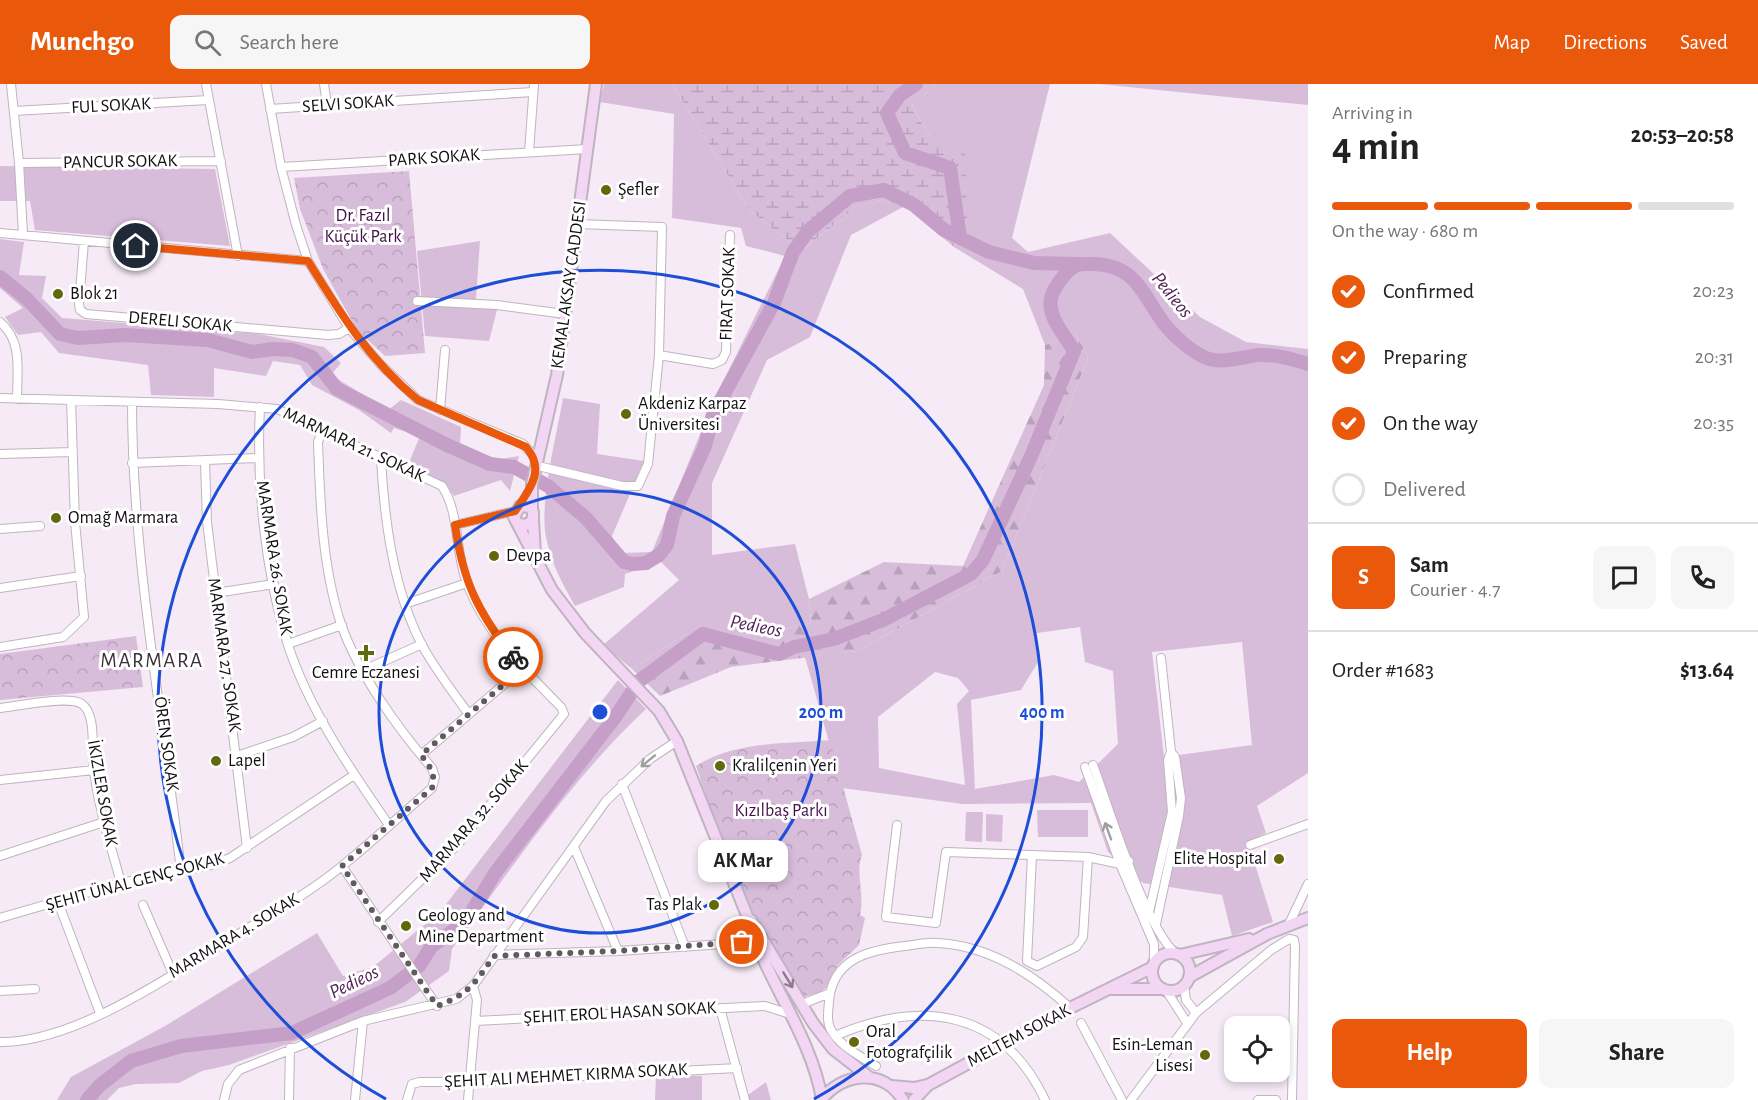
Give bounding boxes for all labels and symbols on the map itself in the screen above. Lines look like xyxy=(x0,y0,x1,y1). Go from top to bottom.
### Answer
street label: SELVI SOKAK xyxy=(302,92,395,116)
street label: FUL SOKAK xyxy=(71,95,151,117)
street label: PARK SOKAK xyxy=(388,146,480,170)
street label: PANCUR SOKAK xyxy=(63,152,178,172)
place label: Şefler xyxy=(618,181,659,199)
marker: Şefler xyxy=(599,183,613,197)
street label: KEMAL AKSAY CADDESI xyxy=(548,200,590,370)
park label: Dr. Fazıl Küçük Park xyxy=(324,207,402,246)
pin xyxy=(110,220,161,271)
street label: FIRAT SOKAK xyxy=(717,247,739,341)
water label: Pedieos xyxy=(1148,268,1197,322)
place label: Blok 21 xyxy=(70,285,119,303)
marker: Blok 21 xyxy=(51,287,65,301)
street label: DERELI SOKAK xyxy=(127,308,233,336)
place label: Akdeniz Karpaz Üniversitesi xyxy=(638,395,747,434)
street label: MARMARA 21. SOKAK xyxy=(280,404,428,486)
marker: Akdeniz Karpaz Üniversitesi xyxy=(619,407,633,421)
street label: MARMARA 26. SOKAK xyxy=(253,479,295,637)
place label: Omağ Marmara xyxy=(68,509,178,527)
marker: Omağ Marmara xyxy=(49,511,63,525)
place label: Devpa xyxy=(506,547,551,565)
marker: Devpa xyxy=(487,549,501,563)
street label: MARMARA 27. SOKAK xyxy=(204,577,244,733)
water label: Pedieos xyxy=(729,611,784,641)
courier xyxy=(483,627,543,687)
marker: Cemre Eczanesi xyxy=(359,646,373,660)
district label: MARMARA xyxy=(100,650,204,671)
place label: Cemre Eczanesi xyxy=(312,664,420,682)
street label: ÖREN SOKAK xyxy=(150,695,184,793)
centre of rings xyxy=(590,702,610,722)
text: 200 m xyxy=(799,704,843,722)
text: 400 m xyxy=(1019,704,1065,722)
street label: İKIZLER SOKAK xyxy=(84,738,122,848)
place label: Lapel xyxy=(228,752,266,770)
marker: Lapel xyxy=(209,754,223,768)
one-way arrow xyxy=(641,754,656,768)
street label: MARMARA 32. SOKAK xyxy=(416,756,532,886)
place label: Kralilçenin Yeri xyxy=(732,757,837,775)
marker: Kralilçenin Yeri xyxy=(713,759,727,773)
park label: Kızılbaş Parkı xyxy=(734,802,828,820)
one-way arrow xyxy=(1102,822,1113,841)
callout: AK Mar xyxy=(697,840,787,882)
street label: ŞEHIT ÜNAL GENÇ SOKAK xyxy=(43,848,226,915)
place label: Elite Hospital xyxy=(1173,850,1267,868)
marker: Elite Hospital xyxy=(1272,852,1286,866)
street label: MARMARA 4. SOKAK xyxy=(166,890,302,982)
place label: Tas Plak xyxy=(646,896,703,914)
marker: Tas Plak xyxy=(707,898,721,912)
place label: Geology and Mine Department xyxy=(418,907,544,946)
pin xyxy=(716,916,767,967)
marker: Geology and Mine Department xyxy=(399,919,413,933)
water label: Pedieos xyxy=(326,961,382,1002)
one-way arrow xyxy=(782,971,794,988)
street label: ŞEHIT EROL HASAN SOKAK xyxy=(523,999,717,1027)
street label: MELTEM SOKAK xyxy=(964,1001,1074,1071)
place label: Oral Fotografçilik xyxy=(866,1023,953,1062)
marker: Oral Fotografçilik xyxy=(847,1035,861,1049)
place label: Esin-Leman Lisesi xyxy=(1112,1036,1193,1075)
marker: Esin-Leman Lisesi xyxy=(1198,1048,1212,1062)
street label: ŞEHIT ALI MEHMET KIRMA SOKAK xyxy=(444,1061,688,1091)

